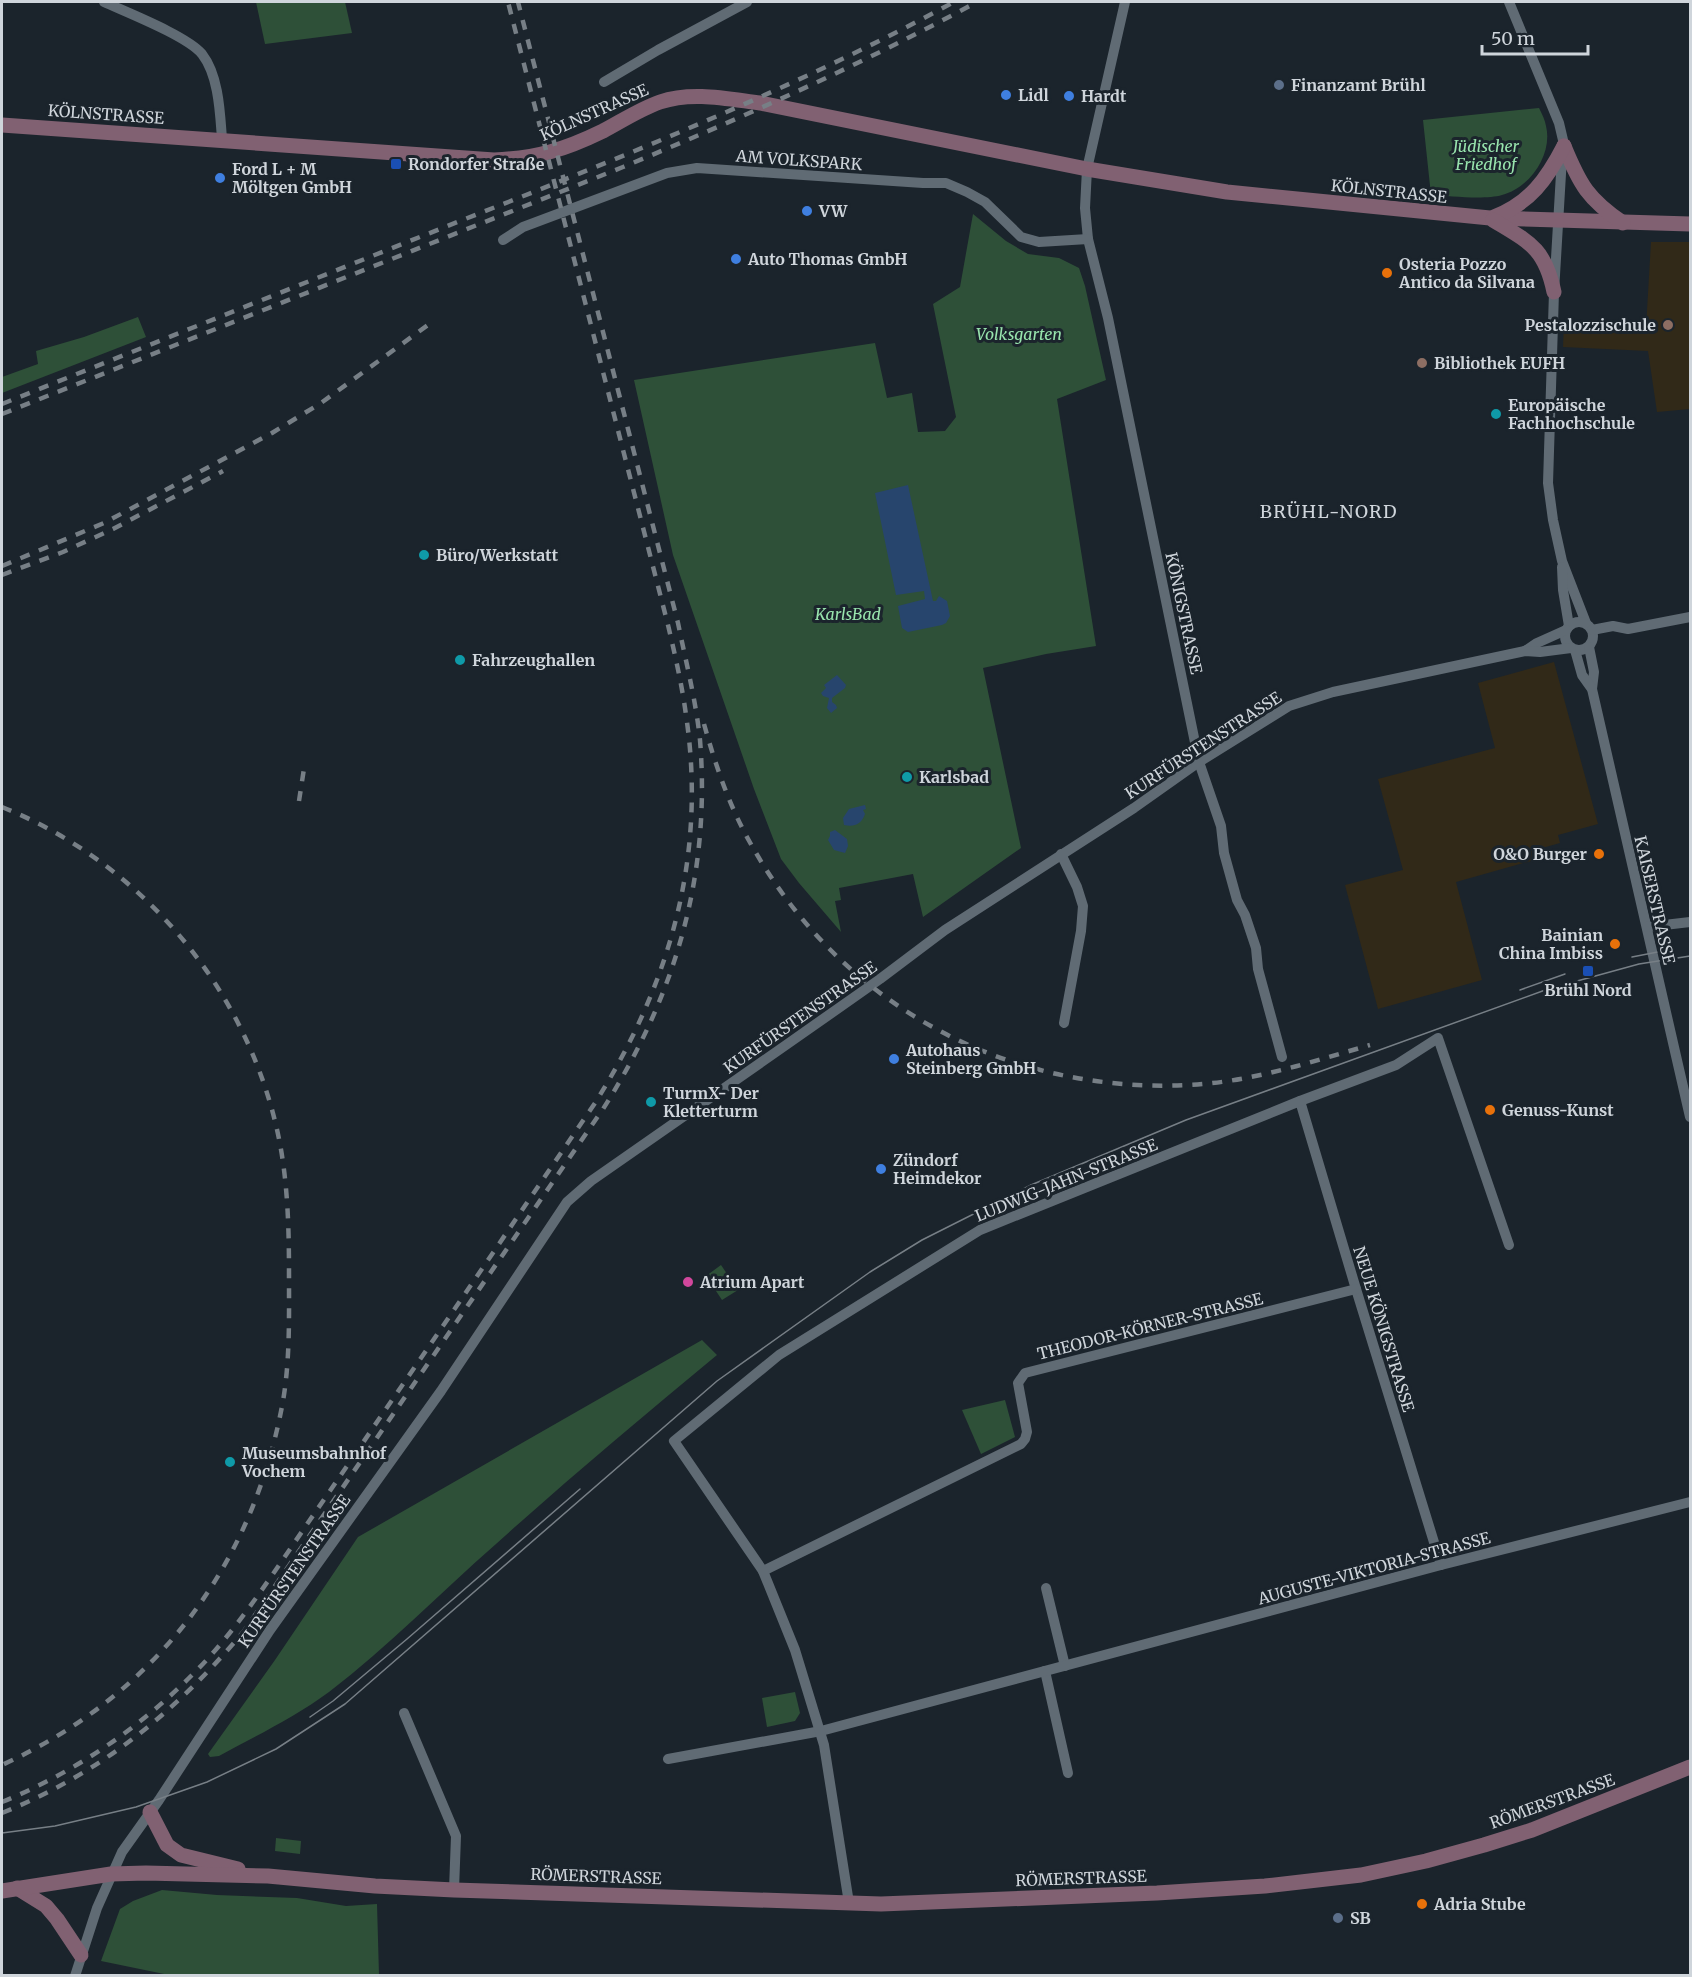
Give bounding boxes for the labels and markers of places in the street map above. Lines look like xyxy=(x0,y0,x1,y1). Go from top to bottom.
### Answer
place label: Finanzamt Brühl xyxy=(1291,75,1426,95)
marker: Finanzamt Brühl xyxy=(1272,78,1286,92)
place label: Lidl xyxy=(1018,85,1049,105)
place label: Hardt xyxy=(1081,86,1127,106)
marker: Lidl xyxy=(999,88,1013,102)
marker: Hardt xyxy=(1062,89,1076,103)
place label: Rondorfer Straße xyxy=(408,154,545,174)
marker: Rondorfer Straße xyxy=(389,157,403,171)
place label: Ford L + M Möltgen GmbH xyxy=(232,159,352,197)
marker: Ford L + M Möltgen GmbH xyxy=(213,171,227,185)
place label: VW xyxy=(818,201,848,221)
marker: VW xyxy=(800,204,814,218)
place label: Auto Thomas GmbH xyxy=(747,249,908,269)
marker: Auto Thomas GmbH xyxy=(729,252,743,266)
place label: Osteria Pozzo Antico da Silvana xyxy=(1398,254,1535,292)
marker: Osteria Pozzo Antico da Silvana xyxy=(1380,266,1394,280)
place label: Pestalozzischule xyxy=(1525,315,1656,335)
marker: Pestalozzischule xyxy=(1661,318,1675,332)
place label: Bibliothek EUFH xyxy=(1434,353,1565,373)
marker: Bibliothek EUFH xyxy=(1415,356,1429,370)
place label: Europäische Fachhochschule xyxy=(1508,395,1635,433)
marker: Europäische Fachhochschule xyxy=(1489,407,1503,421)
place label: Büro/Werkstatt xyxy=(436,545,559,565)
marker: Büro/Werkstatt xyxy=(417,548,431,562)
place label: Fahrzeughallen xyxy=(472,650,595,670)
marker: Fahrzeughallen xyxy=(453,653,467,667)
place label: Karlsbad xyxy=(919,767,989,787)
marker: Karlsbad xyxy=(900,770,914,784)
place label: O&O Burger xyxy=(1493,844,1588,864)
marker: O&O Burger xyxy=(1592,847,1606,861)
place label: Bainian China Imbiss xyxy=(1499,925,1603,963)
marker: Bainian China Imbiss xyxy=(1608,937,1622,951)
marker: Brühl Nord xyxy=(1581,964,1595,978)
place label: Brühl Nord xyxy=(1544,980,1632,1000)
place label: Autohaus Steinberg GmbH xyxy=(905,1040,1036,1078)
marker: Autohaus Steinberg GmbH xyxy=(887,1052,901,1066)
place label: TurmX- Der Kletterturm xyxy=(663,1083,759,1121)
marker: TurmX- Der Kletterturm xyxy=(644,1095,658,1109)
place label: Genuss-Kunst xyxy=(1502,1100,1614,1120)
marker: Genuss-Kunst xyxy=(1483,1103,1497,1117)
place label: Zündorf Heimdekor xyxy=(893,1150,982,1188)
marker: Zündorf Heimdekor xyxy=(874,1162,888,1176)
place label: Atrium Apart xyxy=(699,1272,805,1292)
marker: Atrium Apart xyxy=(681,1275,695,1289)
place label: Museumsbahnhof Vochem xyxy=(241,1443,387,1481)
marker: Museumsbahnhof Vochem xyxy=(223,1455,237,1469)
place label: Adria Stube xyxy=(1433,1894,1526,1914)
marker: Adria Stube xyxy=(1415,1897,1429,1911)
place label: SB xyxy=(1350,1908,1371,1928)
marker: SB xyxy=(1331,1911,1345,1925)

